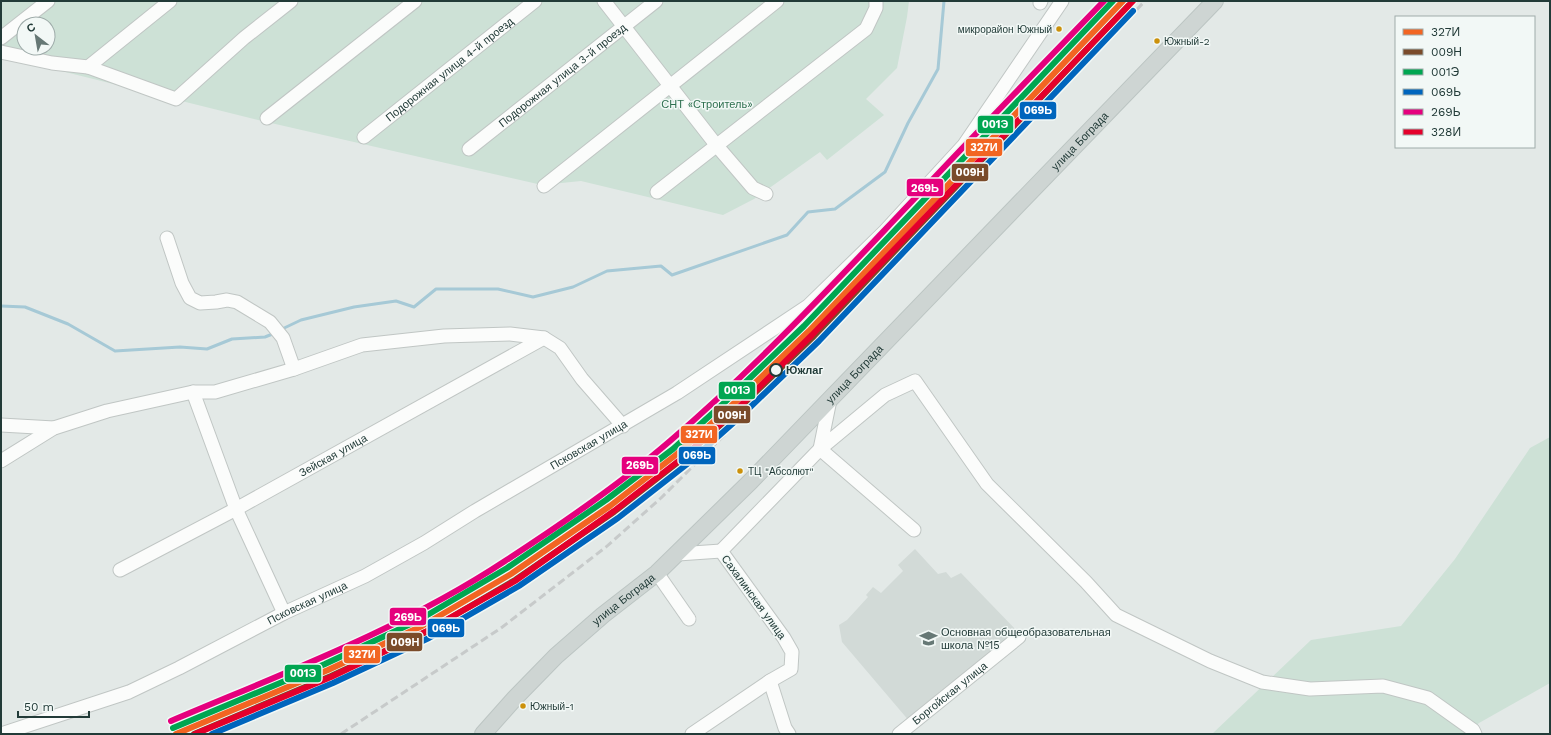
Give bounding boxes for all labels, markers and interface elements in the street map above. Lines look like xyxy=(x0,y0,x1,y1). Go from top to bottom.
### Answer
street label: Подорожная улица 4-й проезд xyxy=(383,14,517,124)
north arrow xyxy=(16,16,56,56)
legend xyxy=(1395,16,1535,148)
text: С xyxy=(24,20,38,35)
street label: Подорожная улица 3-й проезд xyxy=(496,21,629,130)
place label: микрорайон Южный xyxy=(958,24,1052,35)
marker: микрорайон Южный xyxy=(1054,24,1064,34)
text: 327И xyxy=(1431,25,1460,39)
marker: Южный-2 xyxy=(1152,36,1162,46)
place label: Южный-2 xyxy=(1164,36,1210,47)
text: 009Н xyxy=(1431,45,1462,59)
text: 001Э xyxy=(1431,65,1460,79)
text: 069Ь xyxy=(1431,85,1461,99)
park label: СНТ «Строитель» xyxy=(661,98,753,111)
line badge: 069Ь xyxy=(1019,101,1057,120)
text: 069Ь xyxy=(1024,104,1052,117)
text: 269Ь xyxy=(1431,105,1461,119)
street label: улица Бограда xyxy=(1049,109,1112,173)
line badge: 001Э xyxy=(977,115,1014,134)
text: 001Э xyxy=(982,118,1009,131)
text: 328И xyxy=(1431,125,1461,139)
line badge: 327И xyxy=(965,138,1003,157)
text: 327И xyxy=(970,141,998,154)
line badge: 009Н xyxy=(951,163,989,182)
text: 009Н xyxy=(956,166,984,179)
line badge: 269Ь xyxy=(906,178,944,197)
text: 269Ь xyxy=(911,182,939,195)
street label: улица Бограда xyxy=(824,342,887,406)
marker: Южлаг xyxy=(769,363,783,377)
place label: Южлаг xyxy=(786,364,823,377)
line badge: 001Э xyxy=(718,381,756,400)
text: 001Э xyxy=(724,384,751,397)
line badge: 009Н xyxy=(713,405,751,424)
text: 009Н xyxy=(718,409,746,422)
street label: Псковская улица xyxy=(548,417,630,473)
line badge: 327И xyxy=(680,425,718,444)
text: 327И xyxy=(685,428,713,441)
street label: Зейская улица xyxy=(297,431,370,480)
line badge: 069Ь xyxy=(678,446,716,465)
text: 069Ь xyxy=(683,449,711,462)
line badge: 269Ь xyxy=(621,456,659,475)
text: 269Ь xyxy=(626,459,654,472)
marker: ТЦ "Абсолют" xyxy=(735,466,745,476)
place label: ТЦ "Абсолют" xyxy=(748,466,813,477)
street label: Сахалинская улица xyxy=(719,553,789,643)
street label: улица Бограда xyxy=(590,571,658,628)
street label: Псковская улица xyxy=(265,579,350,628)
line badge: 269Ь xyxy=(389,607,427,626)
text: 269Ь xyxy=(394,611,422,624)
line badge: 069Ь xyxy=(427,618,465,638)
text: 069Ь xyxy=(432,622,460,635)
place label: Основная общеобразовательная школа №15 xyxy=(941,626,1111,652)
school or university icon: Основная общеобразовательная школа №15 xyxy=(918,628,938,648)
line badge: 009Н xyxy=(386,632,423,652)
text: 009Н xyxy=(391,636,419,649)
line badge: 327И xyxy=(343,645,381,664)
text: 327И xyxy=(348,648,376,661)
street label: Боргойская улица xyxy=(910,659,990,728)
line badge: 001Э xyxy=(284,664,322,683)
text: 001Э xyxy=(290,667,317,680)
scale bar xyxy=(18,693,89,719)
text: 50 m xyxy=(24,700,54,714)
marker: Южный-1 xyxy=(518,701,528,711)
place label: Южный-1 xyxy=(530,701,574,712)

